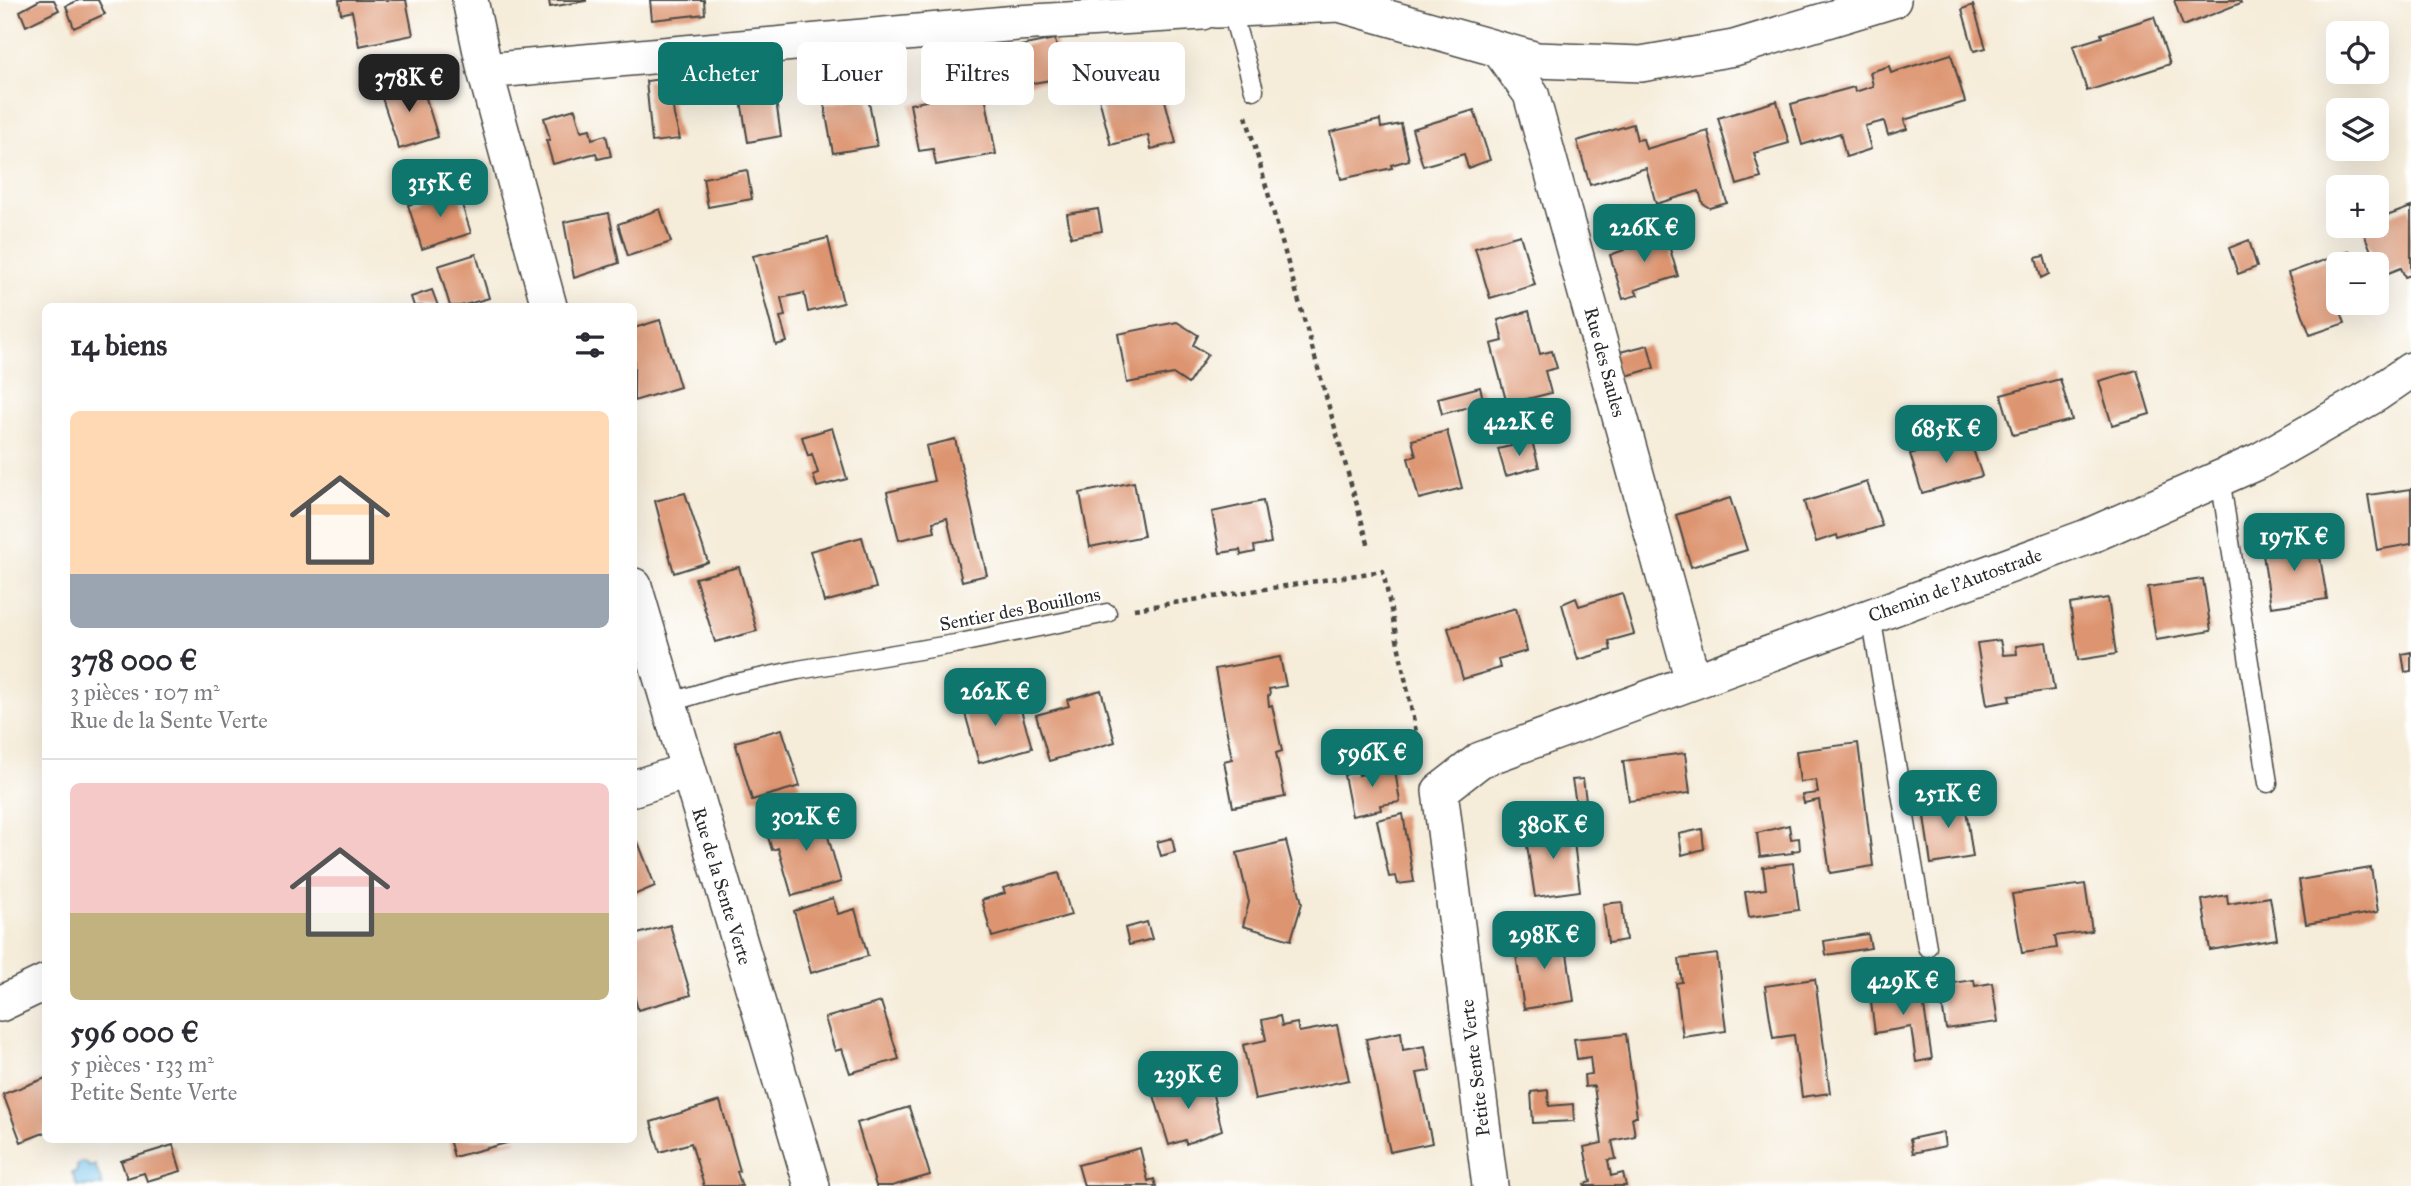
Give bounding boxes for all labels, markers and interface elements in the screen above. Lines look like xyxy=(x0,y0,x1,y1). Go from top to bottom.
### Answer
map controls xyxy=(2326,21,2389,315)
button: locate xyxy=(2326,21,2389,84)
chip: Acheter xyxy=(658,42,783,105)
chip: Louer xyxy=(797,42,907,105)
chip: Filtres xyxy=(921,42,1034,105)
chip: Nouveau xyxy=(1048,42,1185,105)
pin: 378K € xyxy=(352,54,466,114)
text: 378K € xyxy=(375,63,443,91)
button: layers xyxy=(2326,98,2389,161)
pin: 315K € xyxy=(383,160,497,219)
text: 315K € xyxy=(408,168,472,196)
button: + xyxy=(2326,175,2389,238)
pin: 226K € xyxy=(1587,204,1701,264)
text: 226K € xyxy=(1609,213,1679,241)
button: − xyxy=(2326,252,2389,315)
street label: Rue des Saules xyxy=(1579,305,1631,420)
icon: filters xyxy=(571,326,609,364)
text: 14 biens xyxy=(70,327,167,363)
pin: 422K € xyxy=(1462,398,1576,458)
pin: 685K € xyxy=(1889,406,2003,465)
text: 422K € xyxy=(1484,407,1554,435)
text: 685K € xyxy=(1911,414,1981,442)
icon: home xyxy=(277,457,403,583)
pin: 197K € xyxy=(2237,514,2351,573)
text: 197K € xyxy=(2260,522,2328,550)
street label: Chemin de l'Autostrade xyxy=(1865,543,2045,627)
street label: Sentier des Bouillons xyxy=(938,582,1102,636)
text: 378 000 € xyxy=(70,642,197,678)
pin: 262K € xyxy=(938,668,1052,728)
text: 262K € xyxy=(960,677,1030,705)
text: 3 pièces · 107 m² xyxy=(70,678,220,706)
text: Rue de la Sente Verte xyxy=(70,706,268,734)
pin: 596K € xyxy=(1315,730,1429,789)
text: 596K € xyxy=(1337,738,1407,766)
pin: 251K € xyxy=(1891,770,2005,830)
text: 251K € xyxy=(1915,779,1981,807)
pin: 302K € xyxy=(749,794,863,853)
text: 302K € xyxy=(771,802,841,830)
pin: 380K € xyxy=(1496,802,1610,861)
street label: Rue de la Sente Verte xyxy=(687,804,757,968)
text: 380K € xyxy=(1518,810,1588,838)
icon: home xyxy=(277,829,403,955)
pin: 298K € xyxy=(1487,912,1601,971)
text: 298K € xyxy=(1508,920,1580,948)
pin: 429K € xyxy=(1846,958,1960,1017)
text: 429K € xyxy=(1867,966,1939,994)
street label: Petite Sente Verte xyxy=(1455,998,1495,1138)
text: 596 000 € xyxy=(70,1014,199,1050)
text: 5 pièces · 133 m² xyxy=(70,1050,214,1078)
pin: 239K € xyxy=(1131,1052,1245,1111)
text: 239K € xyxy=(1154,1060,1222,1088)
text: Petite Sente Verte xyxy=(70,1078,237,1106)

